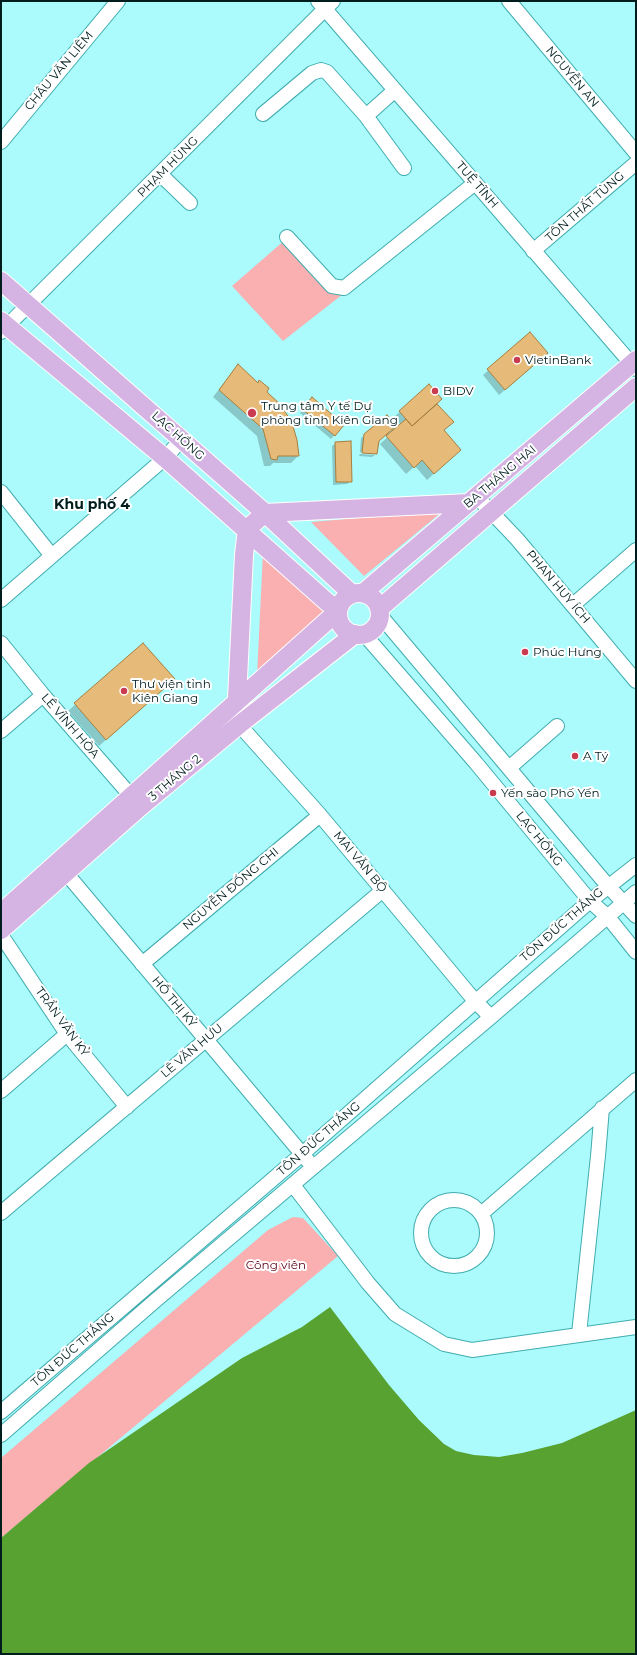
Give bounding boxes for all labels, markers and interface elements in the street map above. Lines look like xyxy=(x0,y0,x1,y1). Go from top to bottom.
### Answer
street label: CHÂU VĂN LIÊM xyxy=(22,28,96,114)
street label: NGUYỄN AN xyxy=(542,44,602,110)
street label: PHẠM HÙNG xyxy=(135,134,201,200)
street label: TUỆ TĨNH xyxy=(453,159,501,211)
street label: TÔN THẤT TÙNG xyxy=(543,169,627,245)
place label: VietinBank xyxy=(525,353,591,367)
marker: VietinBank xyxy=(512,355,522,365)
place label: BIDV xyxy=(443,384,474,398)
marker: BIDV xyxy=(430,386,440,396)
place label: Trung tâm Y tế Dự phòng tỉnh Kiên Giang xyxy=(261,399,398,427)
marker: Trung tâm Y tế Dự phòng tỉnh Kiên Giang xyxy=(246,407,258,419)
street label: LẠC HỒNG xyxy=(149,409,207,463)
street label: BA THÁNG HAI xyxy=(461,443,539,511)
district label: Khu phố 4 xyxy=(54,497,130,513)
street label: PHAN HUY ÍCH xyxy=(523,547,593,627)
place label: Phúc Hưng xyxy=(533,645,602,659)
marker: Phúc Hưng xyxy=(520,647,530,657)
place label: Thư viện tỉnh Kiên Giang xyxy=(132,677,211,705)
marker: Thư viện tỉnh Kiên Giang xyxy=(119,686,129,696)
street label: LÊ VĨNH HÒA xyxy=(38,691,102,761)
place label: A Tý xyxy=(583,749,608,763)
marker: A Tý xyxy=(570,751,580,761)
street label: 3 THÁNG 2 xyxy=(146,752,204,804)
place label: Yến sào Phố Yến xyxy=(501,786,600,800)
marker: Yến sào Phố Yến xyxy=(488,788,498,798)
street label: LẠC HỒNG xyxy=(513,809,565,869)
street label: MAI VĂN BỘ xyxy=(330,828,390,896)
street label: NGUYỄN ĐỔNG CHI xyxy=(180,845,282,933)
street label: TÔN ĐỨC THẮNG xyxy=(518,885,606,965)
street label: HỒ THỊ KỶ xyxy=(149,974,199,1030)
street label: TRẦN VĂN KỶ xyxy=(32,985,92,1059)
street label: LÊ VĂN HƯU xyxy=(158,1021,226,1081)
street label: TÔN ĐỨC THẮNG xyxy=(275,1099,363,1179)
park label: Công viên xyxy=(246,1258,306,1272)
street label: TÔN ĐỨC THẮNG xyxy=(29,1310,117,1390)

